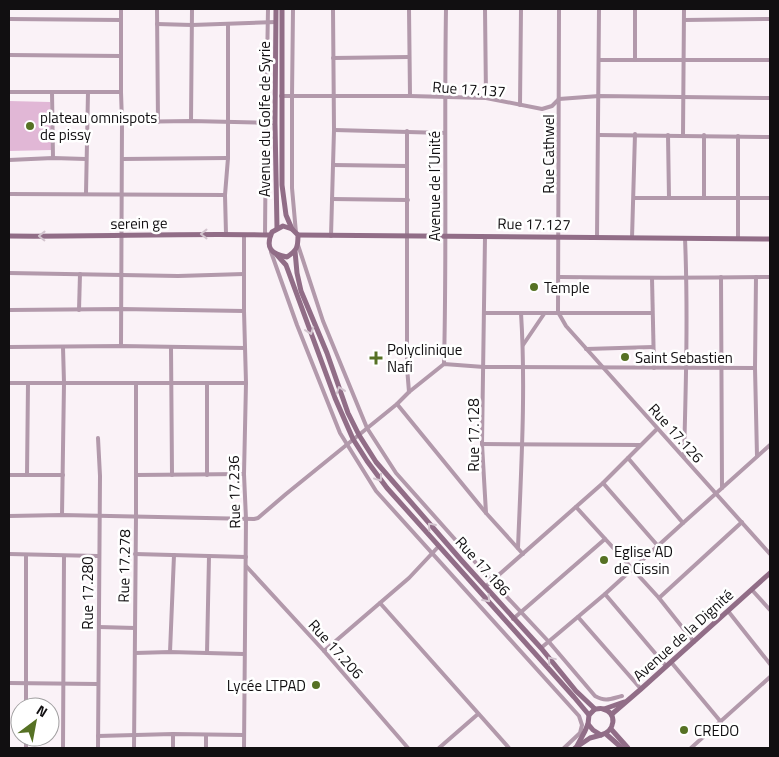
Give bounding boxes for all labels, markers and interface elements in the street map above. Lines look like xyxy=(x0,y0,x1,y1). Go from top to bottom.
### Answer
street label: Avenue du Golfe de Syrie xyxy=(253,41,276,197)
street label: Rue 17.137 xyxy=(432,75,506,103)
place label: plateau omnispots de pissy xyxy=(40,106,157,146)
street label: Rue Cathwel xyxy=(537,114,560,194)
marker: plateau omnispots de pissy xyxy=(24,120,36,132)
street label: Avenue de l´Unité xyxy=(423,131,446,241)
street label: serein ge xyxy=(110,211,168,235)
street label: Rue 17.127 xyxy=(497,212,571,236)
one-way arrow xyxy=(200,229,208,239)
one-way arrow xyxy=(38,231,46,241)
place label: Temple xyxy=(544,276,590,299)
marker: Temple xyxy=(528,281,540,293)
one-way arrow xyxy=(304,326,314,335)
place label: Polyclinique Nafi xyxy=(387,338,462,378)
place label: Saint Sebastien xyxy=(635,346,733,369)
marker: Polyclinique Nafi xyxy=(369,351,383,365)
marker: Saint Sebastien xyxy=(619,351,631,363)
one-way arrow xyxy=(336,386,346,395)
street label: Rue 17.128 xyxy=(462,398,485,472)
street label: Rue 17.126 xyxy=(643,398,709,468)
street label: Rue 17.236 xyxy=(222,455,246,529)
one-way arrow xyxy=(373,472,382,481)
one-way arrow xyxy=(428,522,437,531)
street label: Rue 17.278 xyxy=(112,529,136,603)
street label: Rue 17.186 xyxy=(450,531,516,601)
place label: Eglise AD de Cissin xyxy=(614,540,673,580)
marker: Eglise AD de Cissin xyxy=(598,554,610,566)
street label: Rue 17.280 xyxy=(76,556,99,630)
street label: Avenue de la Dignité xyxy=(628,584,738,686)
one-way arrow xyxy=(481,594,490,603)
street label: Rue 17.206 xyxy=(303,614,369,684)
one-way arrow xyxy=(548,657,556,666)
place label: Lycée LTPAD xyxy=(227,674,306,697)
marker: Lycée LTPAD xyxy=(310,679,322,691)
north arrow xyxy=(10,697,60,747)
text: N xyxy=(32,699,52,722)
place label: CREDO xyxy=(694,719,739,742)
marker: CREDO xyxy=(678,724,690,736)

